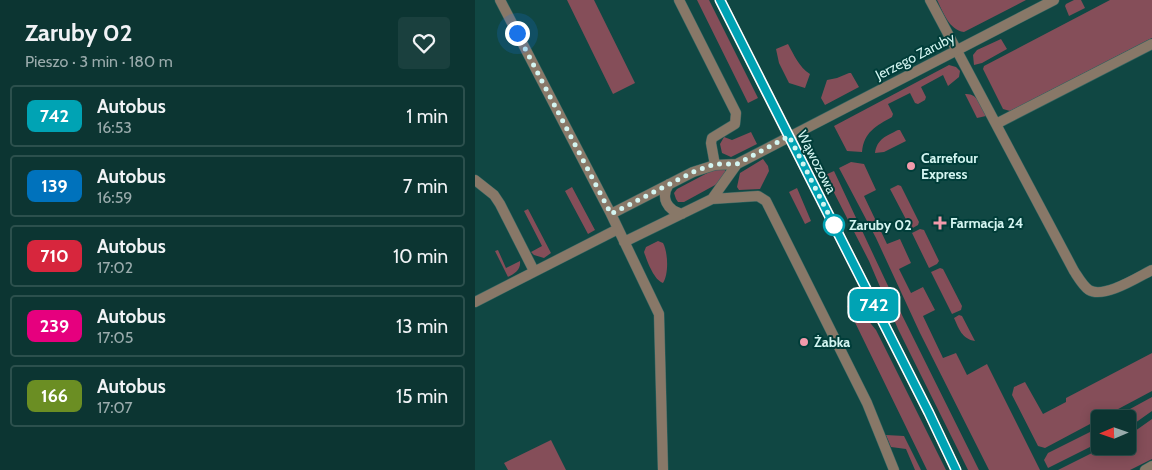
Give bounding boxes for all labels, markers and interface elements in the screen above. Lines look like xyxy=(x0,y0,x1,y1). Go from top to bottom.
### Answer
button: heart xyxy=(398,17,450,69)
text: Zaruby 02 xyxy=(25,18,132,47)
your location xyxy=(505,21,530,46)
street label: Jerzego Zaruby xyxy=(871,28,958,84)
text: Pieszo · 3 min · 180 m xyxy=(25,52,173,71)
text: Autobus xyxy=(97,95,166,118)
text: 742 xyxy=(40,105,69,127)
text: 1 min xyxy=(406,105,448,128)
text: 16:53 xyxy=(97,118,132,137)
street label: Wąwozowa xyxy=(793,127,841,197)
place label: Carrefour Express xyxy=(921,149,978,183)
marker: Carrefour Express xyxy=(905,160,917,172)
text: Autobus xyxy=(97,165,166,188)
text: 139 xyxy=(41,175,68,197)
text: 7 min xyxy=(403,175,448,198)
text: 16:59 xyxy=(97,188,132,207)
marker: Zaruby 02 xyxy=(823,214,845,236)
place label: Farmacja 24 xyxy=(950,214,1024,232)
place label: Zaruby 02 xyxy=(849,216,912,234)
marker: Farmacja 24 xyxy=(934,217,946,229)
text: Autobus xyxy=(97,235,166,258)
text: 710 xyxy=(40,245,69,267)
text: 10 min xyxy=(393,245,448,268)
text: 17:02 xyxy=(97,258,133,277)
line badge: 742 xyxy=(845,289,903,321)
text: 742 xyxy=(859,294,889,316)
text: Autobus xyxy=(97,305,166,328)
text: 239 xyxy=(40,315,69,337)
text: 13 min xyxy=(396,315,448,338)
text: 17:05 xyxy=(97,328,133,347)
place label: Żabka xyxy=(814,333,850,351)
marker: Żabka xyxy=(798,336,810,348)
text: Autobus xyxy=(97,375,166,398)
text: 166 xyxy=(41,385,68,407)
text: 15 min xyxy=(396,385,448,408)
text: 17:07 xyxy=(97,398,133,417)
north arrow xyxy=(1091,410,1136,455)
map controls xyxy=(1091,410,1136,455)

